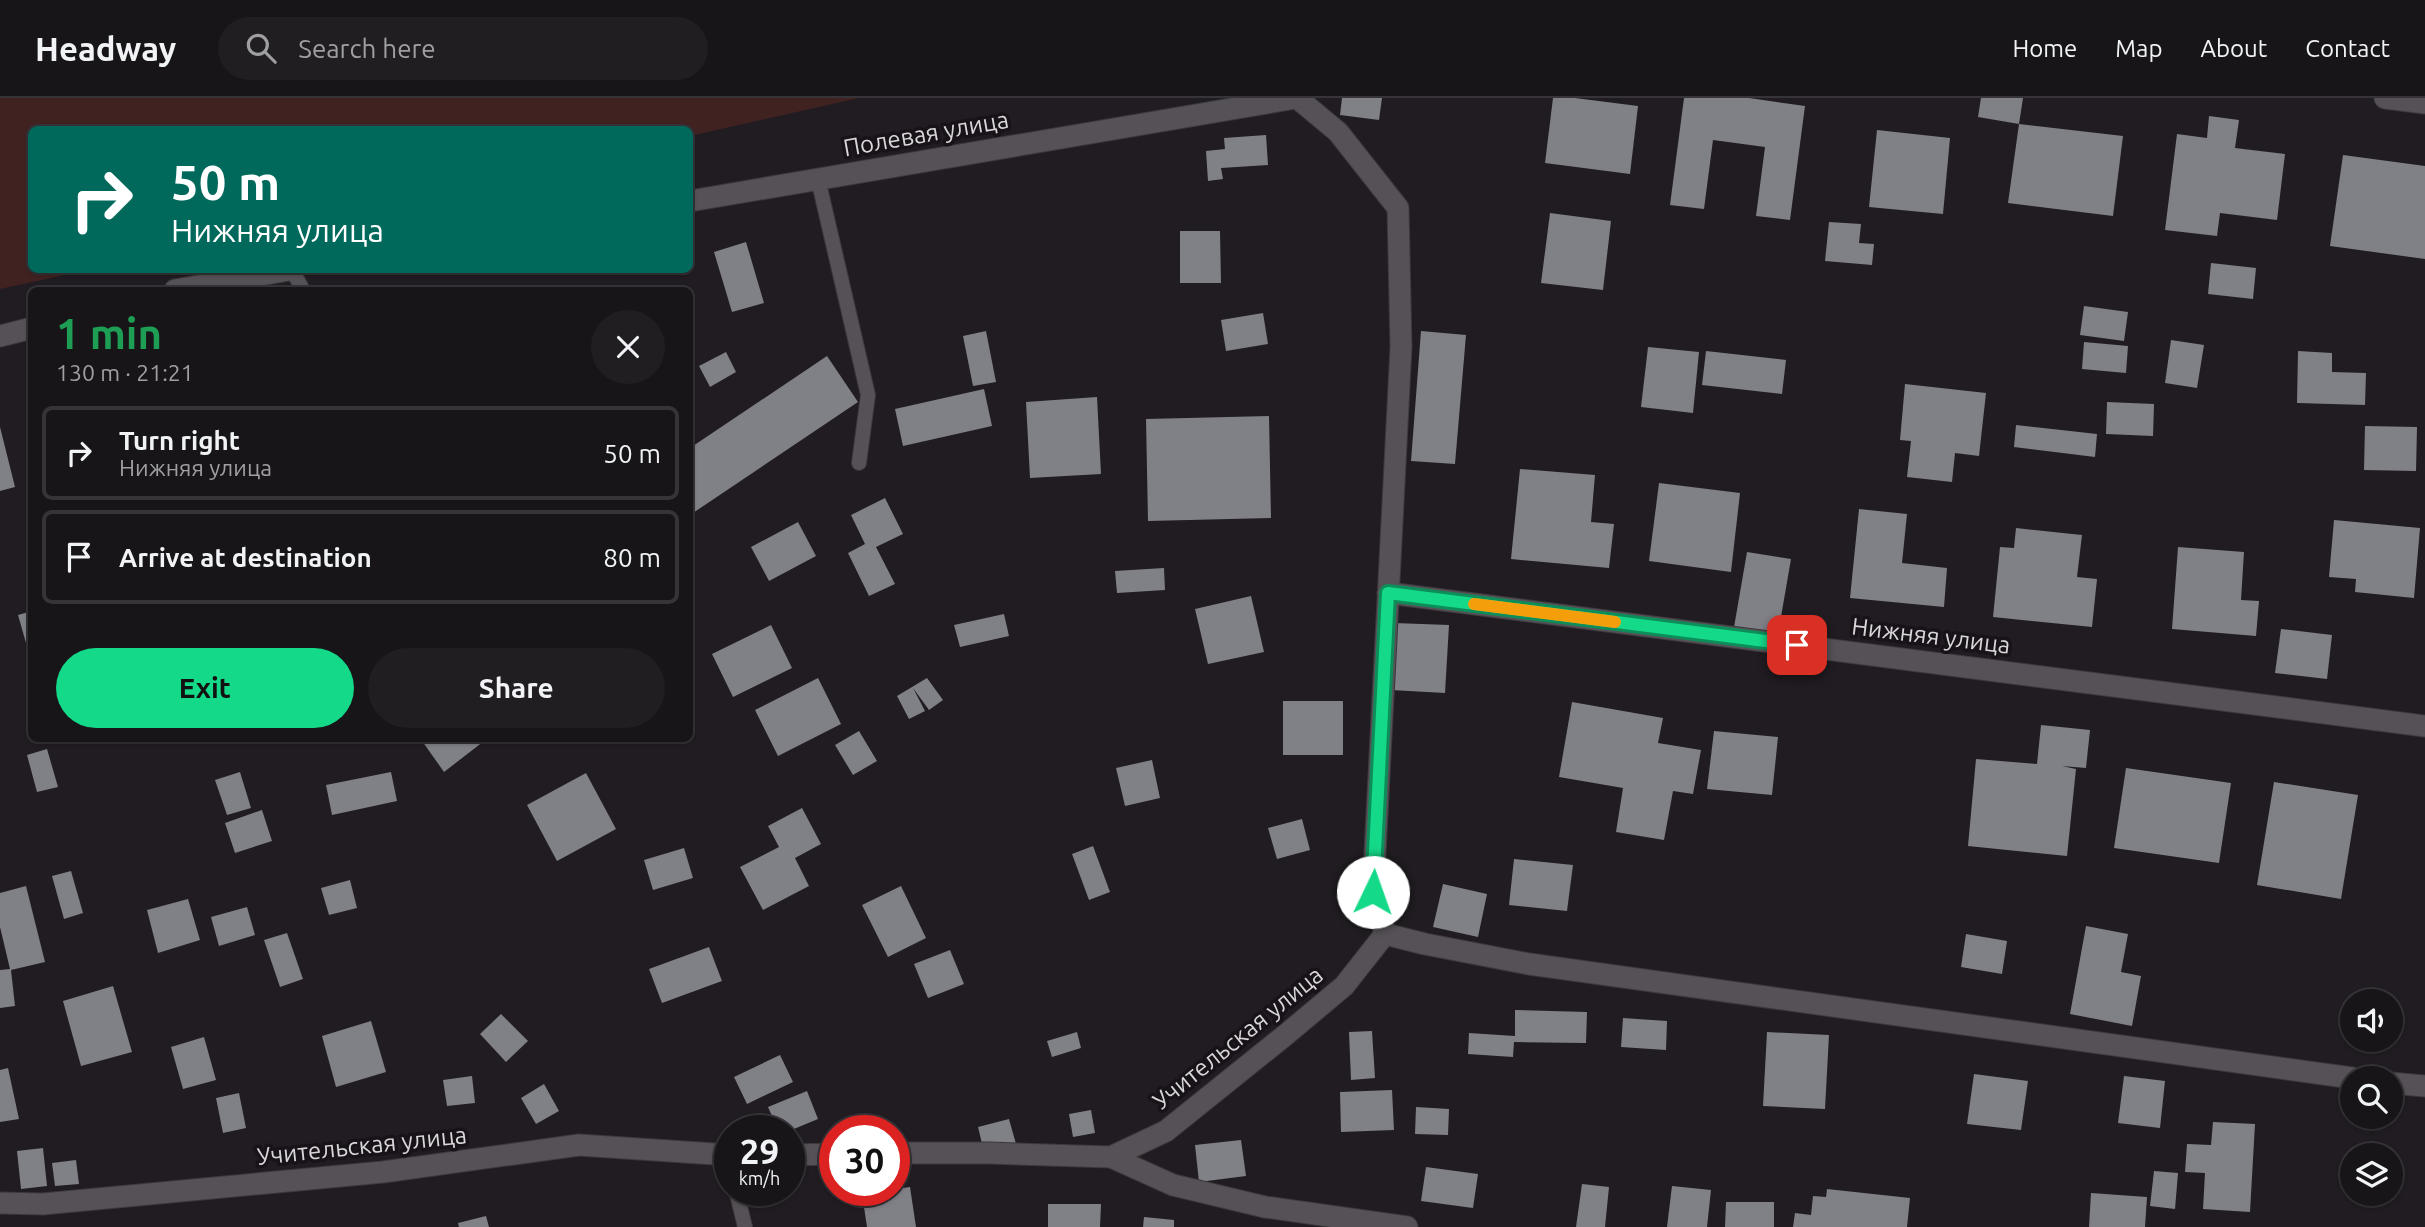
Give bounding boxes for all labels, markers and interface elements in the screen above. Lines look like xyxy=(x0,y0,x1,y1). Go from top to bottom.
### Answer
search box xyxy=(218,17,708,80)
icon: search xyxy=(242,29,280,67)
text: Headway xyxy=(35,30,176,67)
text: Search here xyxy=(298,34,436,63)
text: Home xyxy=(2012,35,2077,62)
text: Map xyxy=(2115,35,2162,62)
text: About xyxy=(2200,35,2267,62)
text: Contact xyxy=(2305,35,2390,62)
street label: Полевая улица xyxy=(841,106,1011,161)
icon: right xyxy=(56,154,147,245)
text: 50 m xyxy=(171,154,280,209)
text: Нижняя улица xyxy=(171,212,384,248)
text: 1 min xyxy=(56,310,162,357)
button: close xyxy=(591,310,665,384)
text: 130 m · 21:21 xyxy=(56,360,194,385)
text: Turn right xyxy=(119,426,240,455)
icon: right xyxy=(60,434,98,472)
text: 50 m xyxy=(603,439,661,468)
text: Нижняя улица xyxy=(119,455,272,480)
icon: arrive xyxy=(60,538,98,576)
text: Arrive at destination xyxy=(119,543,372,572)
text: 80 m xyxy=(603,543,661,572)
street label: Нижняя улица xyxy=(1850,612,2012,659)
pin xyxy=(1767,615,1827,675)
icon: arrive xyxy=(1778,626,1816,664)
button: Exit xyxy=(56,648,354,728)
button: Share xyxy=(368,648,665,728)
position arrow xyxy=(1336,855,1410,929)
street label: Учительская улица xyxy=(1147,961,1328,1114)
map controls xyxy=(2340,989,2403,1206)
button: sound xyxy=(2340,989,2403,1052)
button: search xyxy=(2340,1066,2403,1129)
speed limit sign: 30 xyxy=(819,1115,910,1206)
street label: Учительская улица xyxy=(256,1121,468,1170)
text: 29 xyxy=(740,1131,779,1171)
button: layers xyxy=(2340,1143,2403,1206)
text: km/h xyxy=(739,1168,780,1188)

